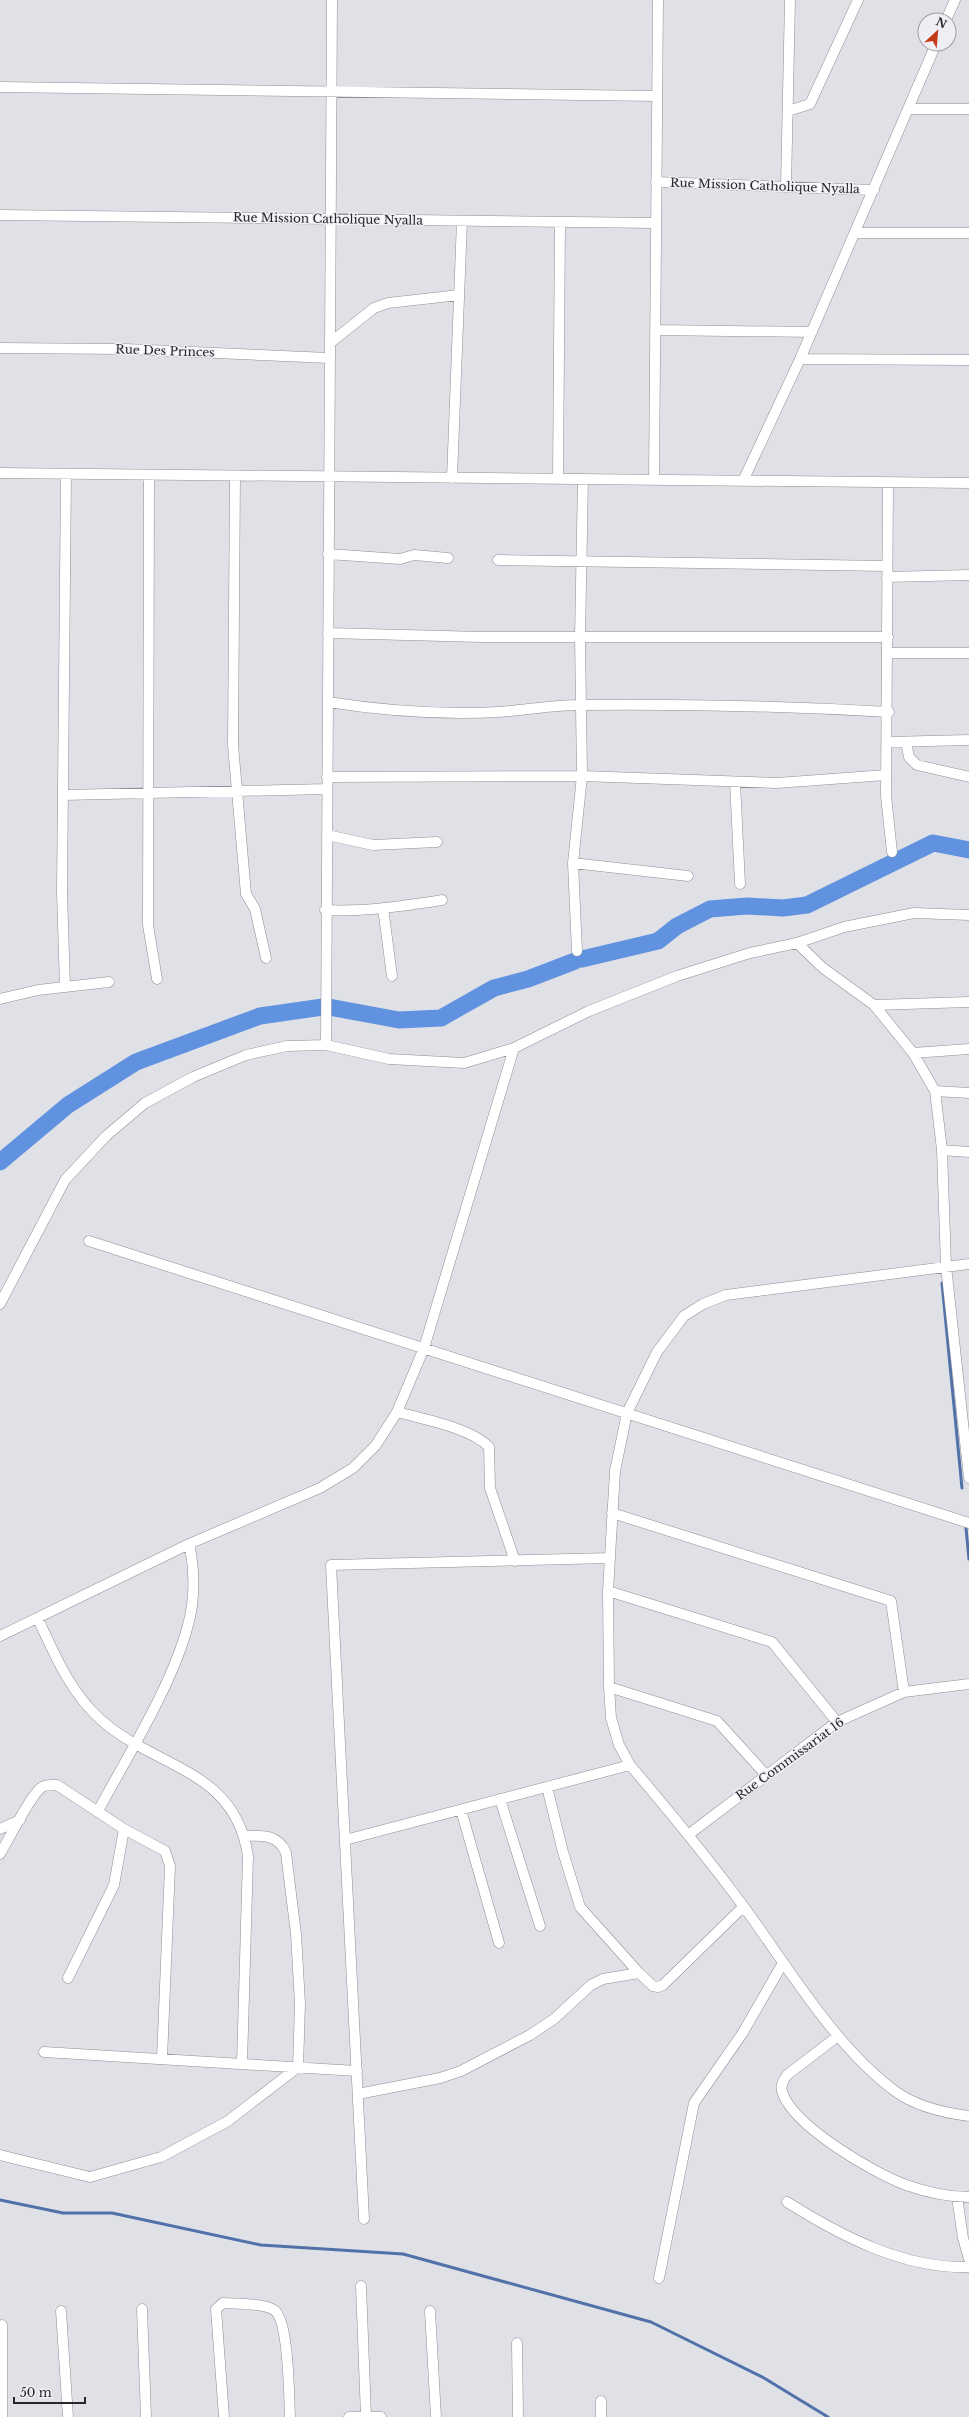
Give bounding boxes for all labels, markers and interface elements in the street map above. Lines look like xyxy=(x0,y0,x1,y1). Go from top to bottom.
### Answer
north arrow xyxy=(917,12,957,52)
text: N xyxy=(934,14,950,32)
street label: Rue Mission Catholique Nyalla xyxy=(670,175,860,196)
street label: Rue Mission Catholique Nyalla xyxy=(233,209,423,228)
street label: Rue Des Princes xyxy=(115,341,215,360)
street label: Rue Commissariat 16 xyxy=(733,1714,847,1803)
scale bar xyxy=(14,2379,85,2405)
text: 50 m xyxy=(20,2385,52,2400)

